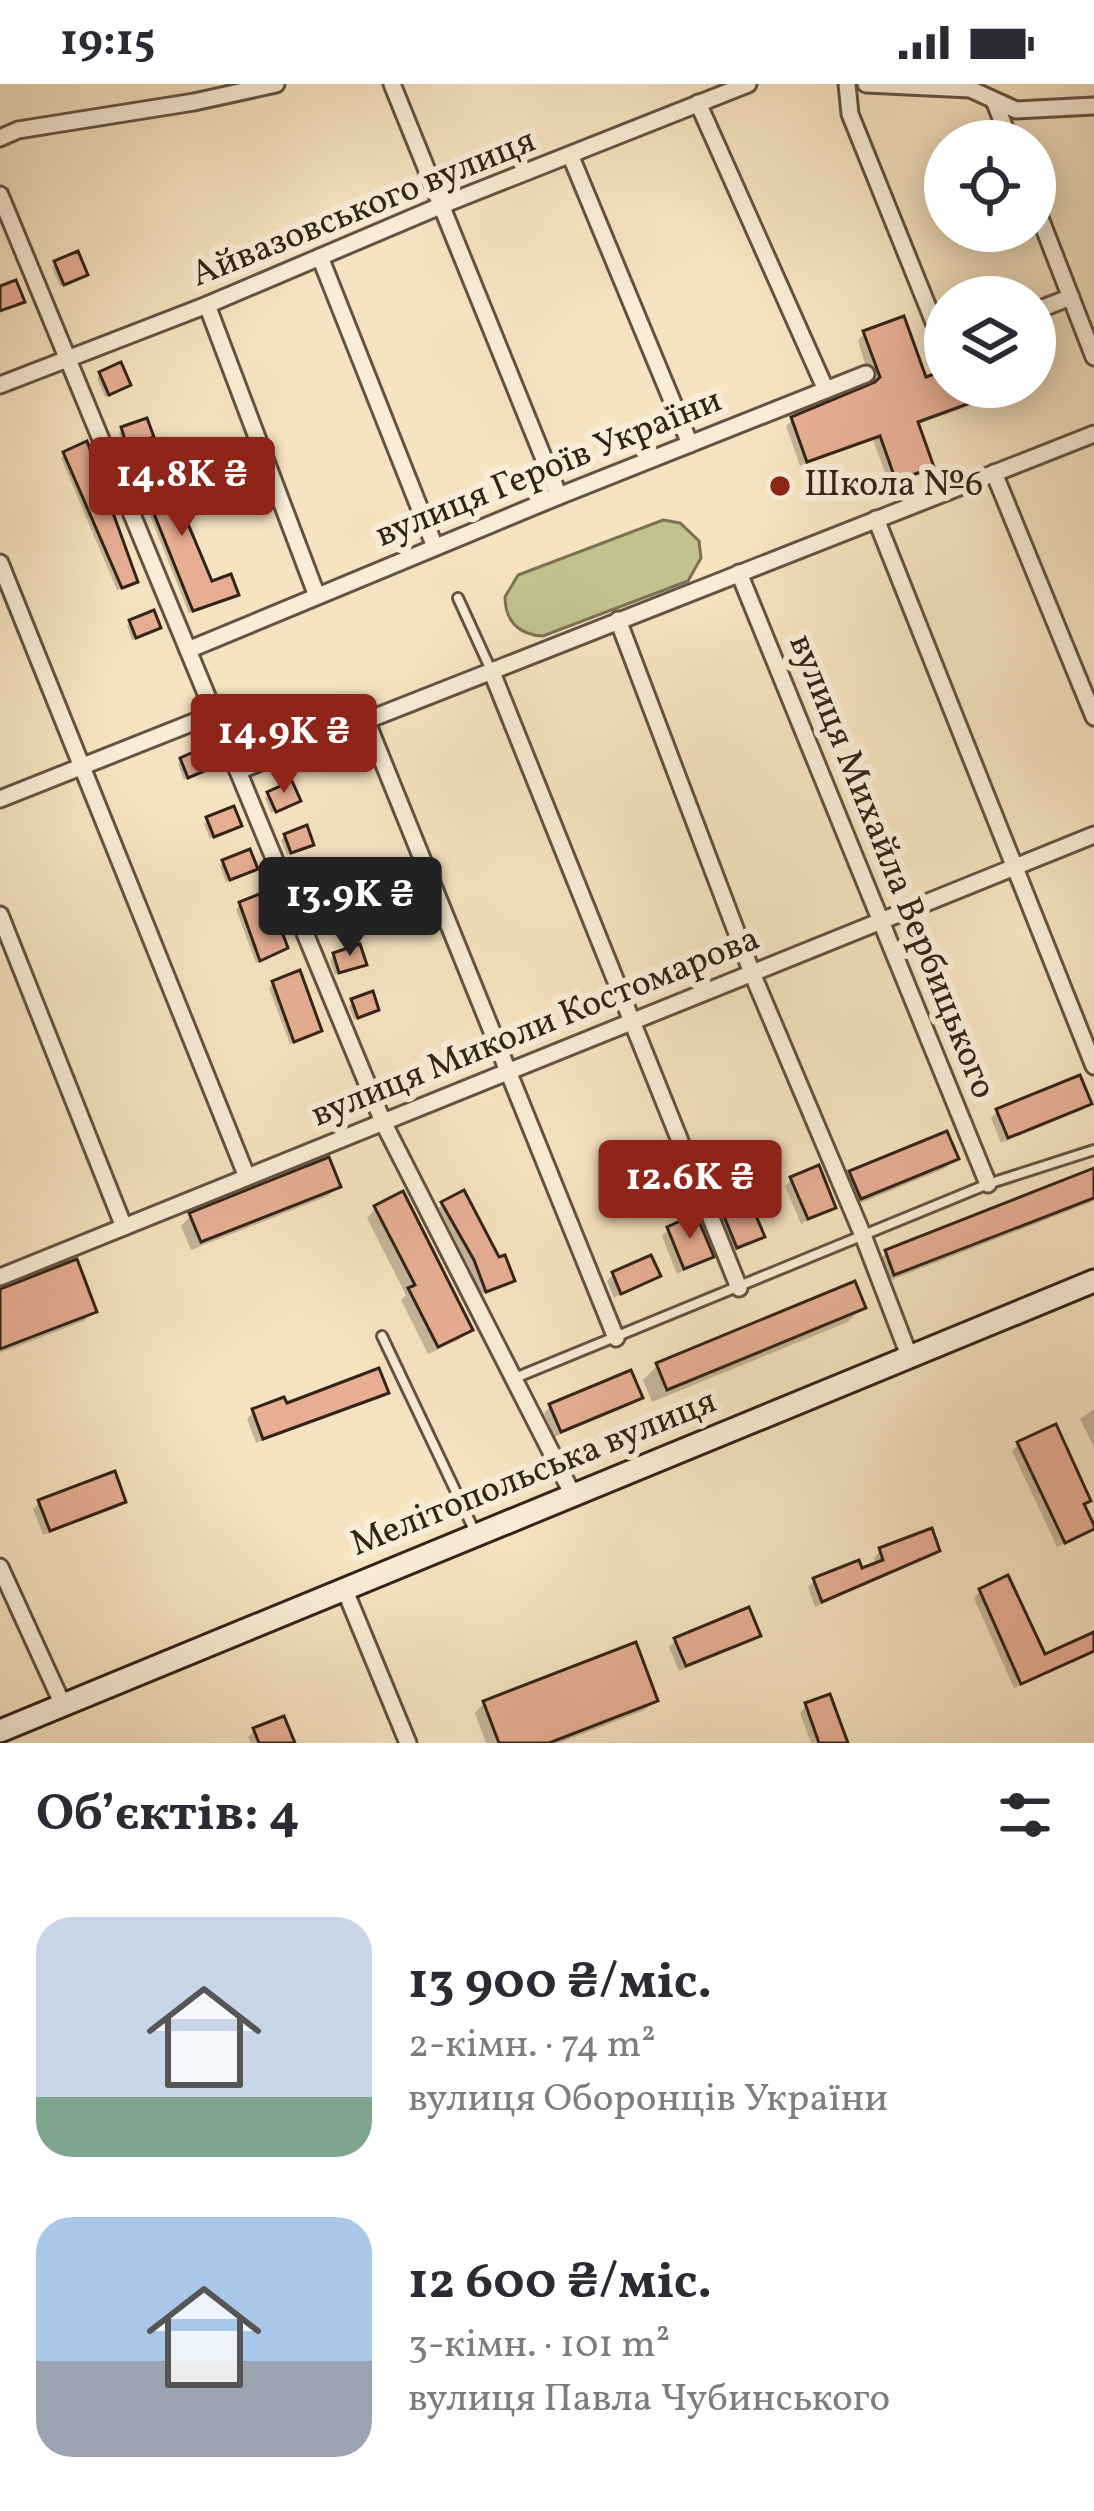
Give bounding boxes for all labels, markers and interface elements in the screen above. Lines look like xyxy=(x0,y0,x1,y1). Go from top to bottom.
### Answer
text: 19:15 xyxy=(60,11,155,74)
street label: Айвазовського вулиця xyxy=(184,117,544,301)
map controls xyxy=(924,120,1056,408)
button: locate xyxy=(924,120,1056,252)
button: layers xyxy=(924,276,1056,408)
street label: вулиця Героїв України xyxy=(368,377,730,561)
pin: 14.8K ₴ xyxy=(71,437,293,539)
text: 14.8K ₴ xyxy=(116,449,248,503)
place label: Школа №6 xyxy=(804,461,983,511)
marker: Школа №6 xyxy=(767,473,793,499)
street label: вулиця Михайла Вербицького xyxy=(775,627,1007,1107)
pin: 14.9K ₴ xyxy=(173,694,395,796)
text: 14.9K ₴ xyxy=(218,706,350,760)
pin: 13.9K ₴ xyxy=(239,857,461,959)
text: 13.9K ₴ xyxy=(286,869,414,923)
street label: вулиця Миколи Костомарова xyxy=(304,915,768,1141)
pin: 12.6K ₴ xyxy=(579,1140,801,1242)
text: 12.6K ₴ xyxy=(626,1152,754,1206)
street label: Мелітопольська вулиця xyxy=(344,1378,724,1570)
text: Об’єктів: 4 xyxy=(36,1780,300,1851)
icon: filters xyxy=(992,1782,1058,1848)
text: 13 900 ₴/міс. xyxy=(408,1948,712,2019)
icon: home xyxy=(132,1965,276,2109)
text: 2-кімн. · 74 m² xyxy=(408,2019,656,2073)
text: вулиця Оборонців України xyxy=(408,2073,888,2127)
text: 12 600 ₴/міс. xyxy=(408,2248,712,2319)
icon: home xyxy=(132,2265,276,2409)
text: 3-кімн. · 101 m² xyxy=(408,2319,670,2373)
text: вулиця Павла Чубинського xyxy=(408,2373,890,2427)

